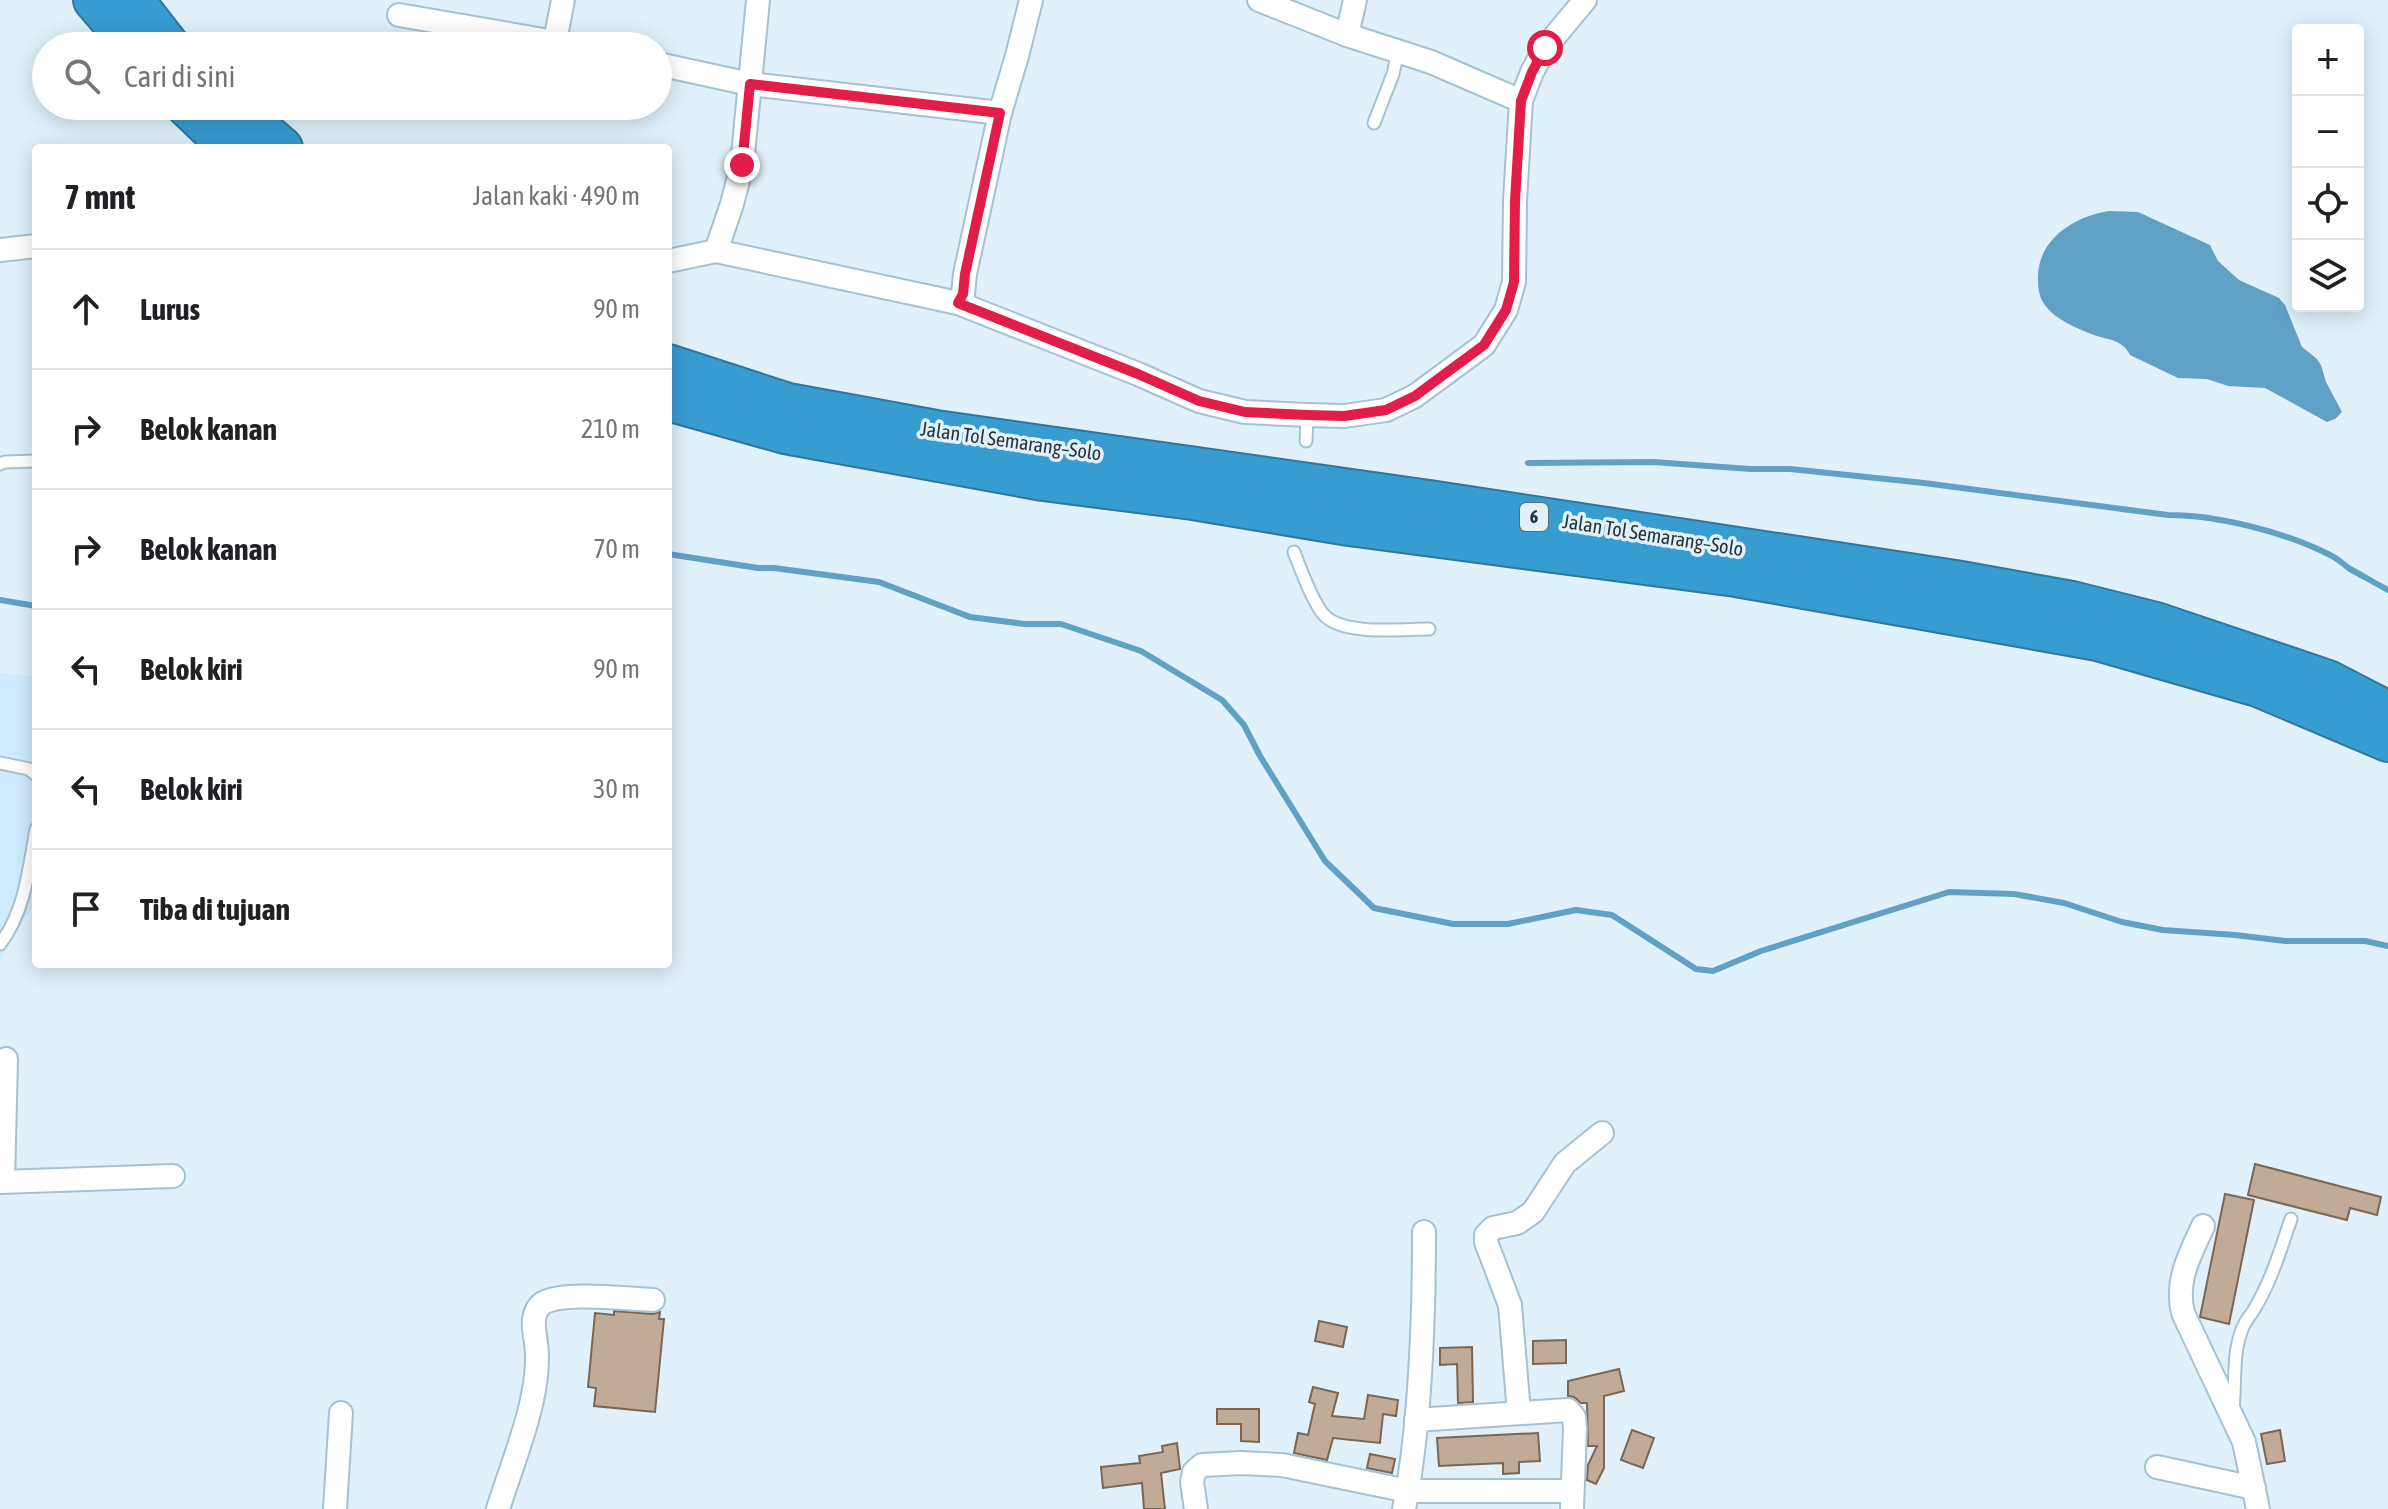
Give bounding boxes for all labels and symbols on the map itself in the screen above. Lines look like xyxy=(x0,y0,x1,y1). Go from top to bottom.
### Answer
route start xyxy=(1527,30,1563,66)
route end xyxy=(724,147,760,183)
street label: Jalan Tol Semarang–Solo xyxy=(919,416,1103,465)
road number: 6 xyxy=(1520,503,1548,531)
street label: Jalan Tol Semarang–Solo xyxy=(1561,509,1745,560)

